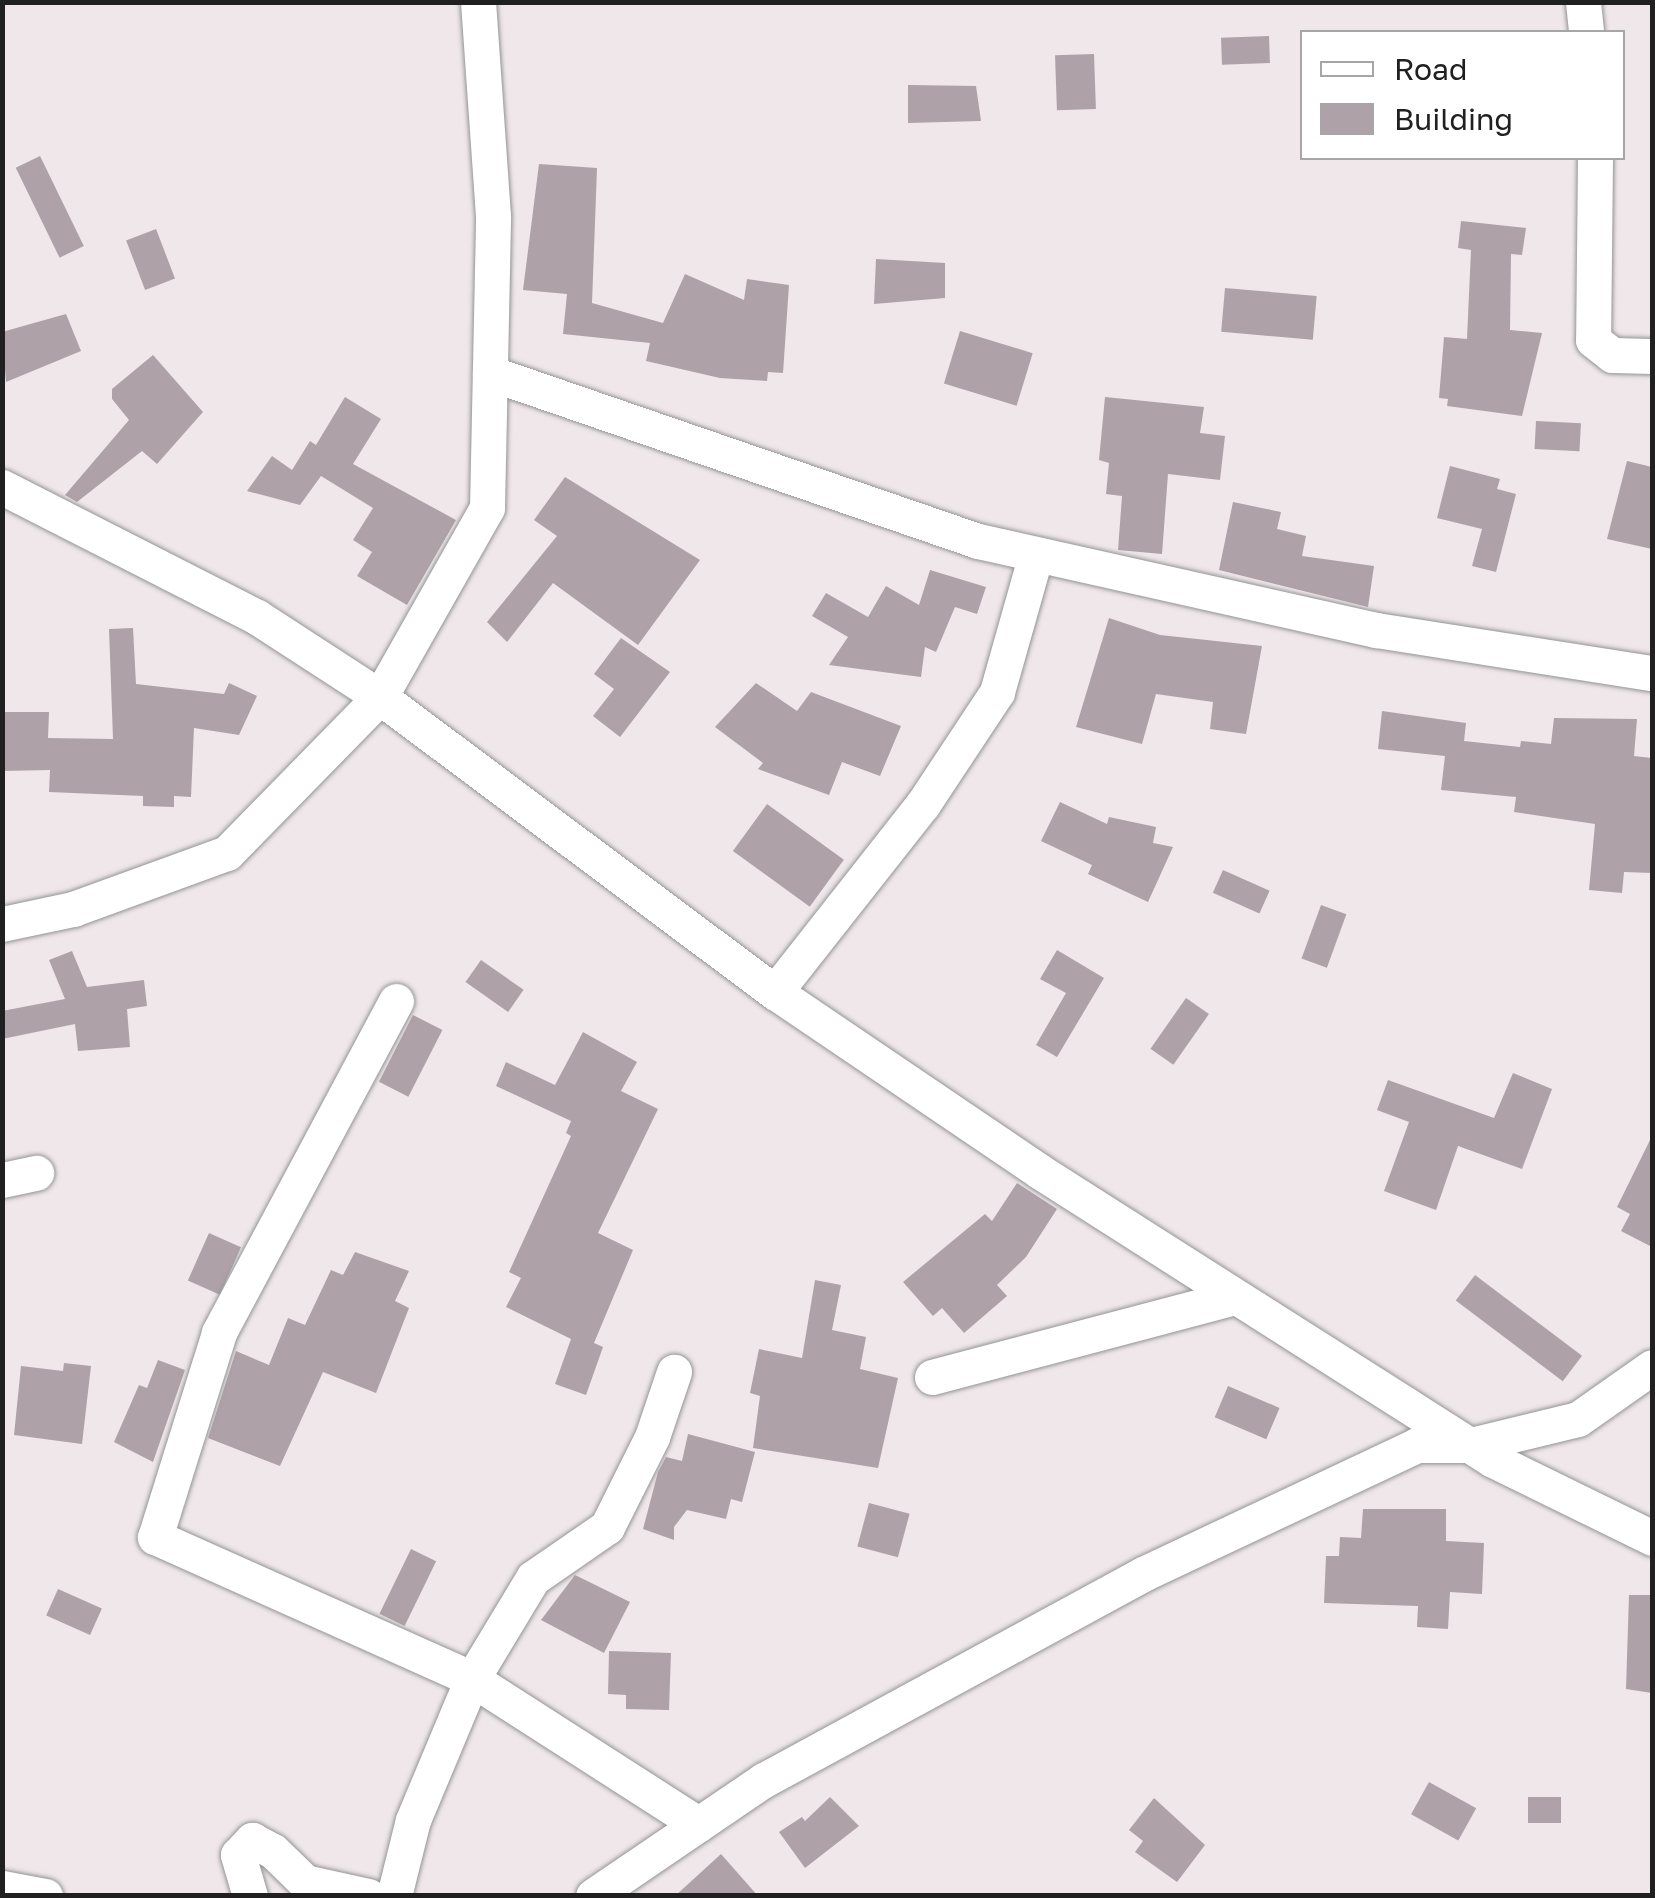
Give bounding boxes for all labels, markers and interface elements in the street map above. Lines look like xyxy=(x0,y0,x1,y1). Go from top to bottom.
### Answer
legend xyxy=(1300,30,1625,160)
text: Road xyxy=(1394,51,1468,87)
text: Building xyxy=(1394,101,1513,137)

